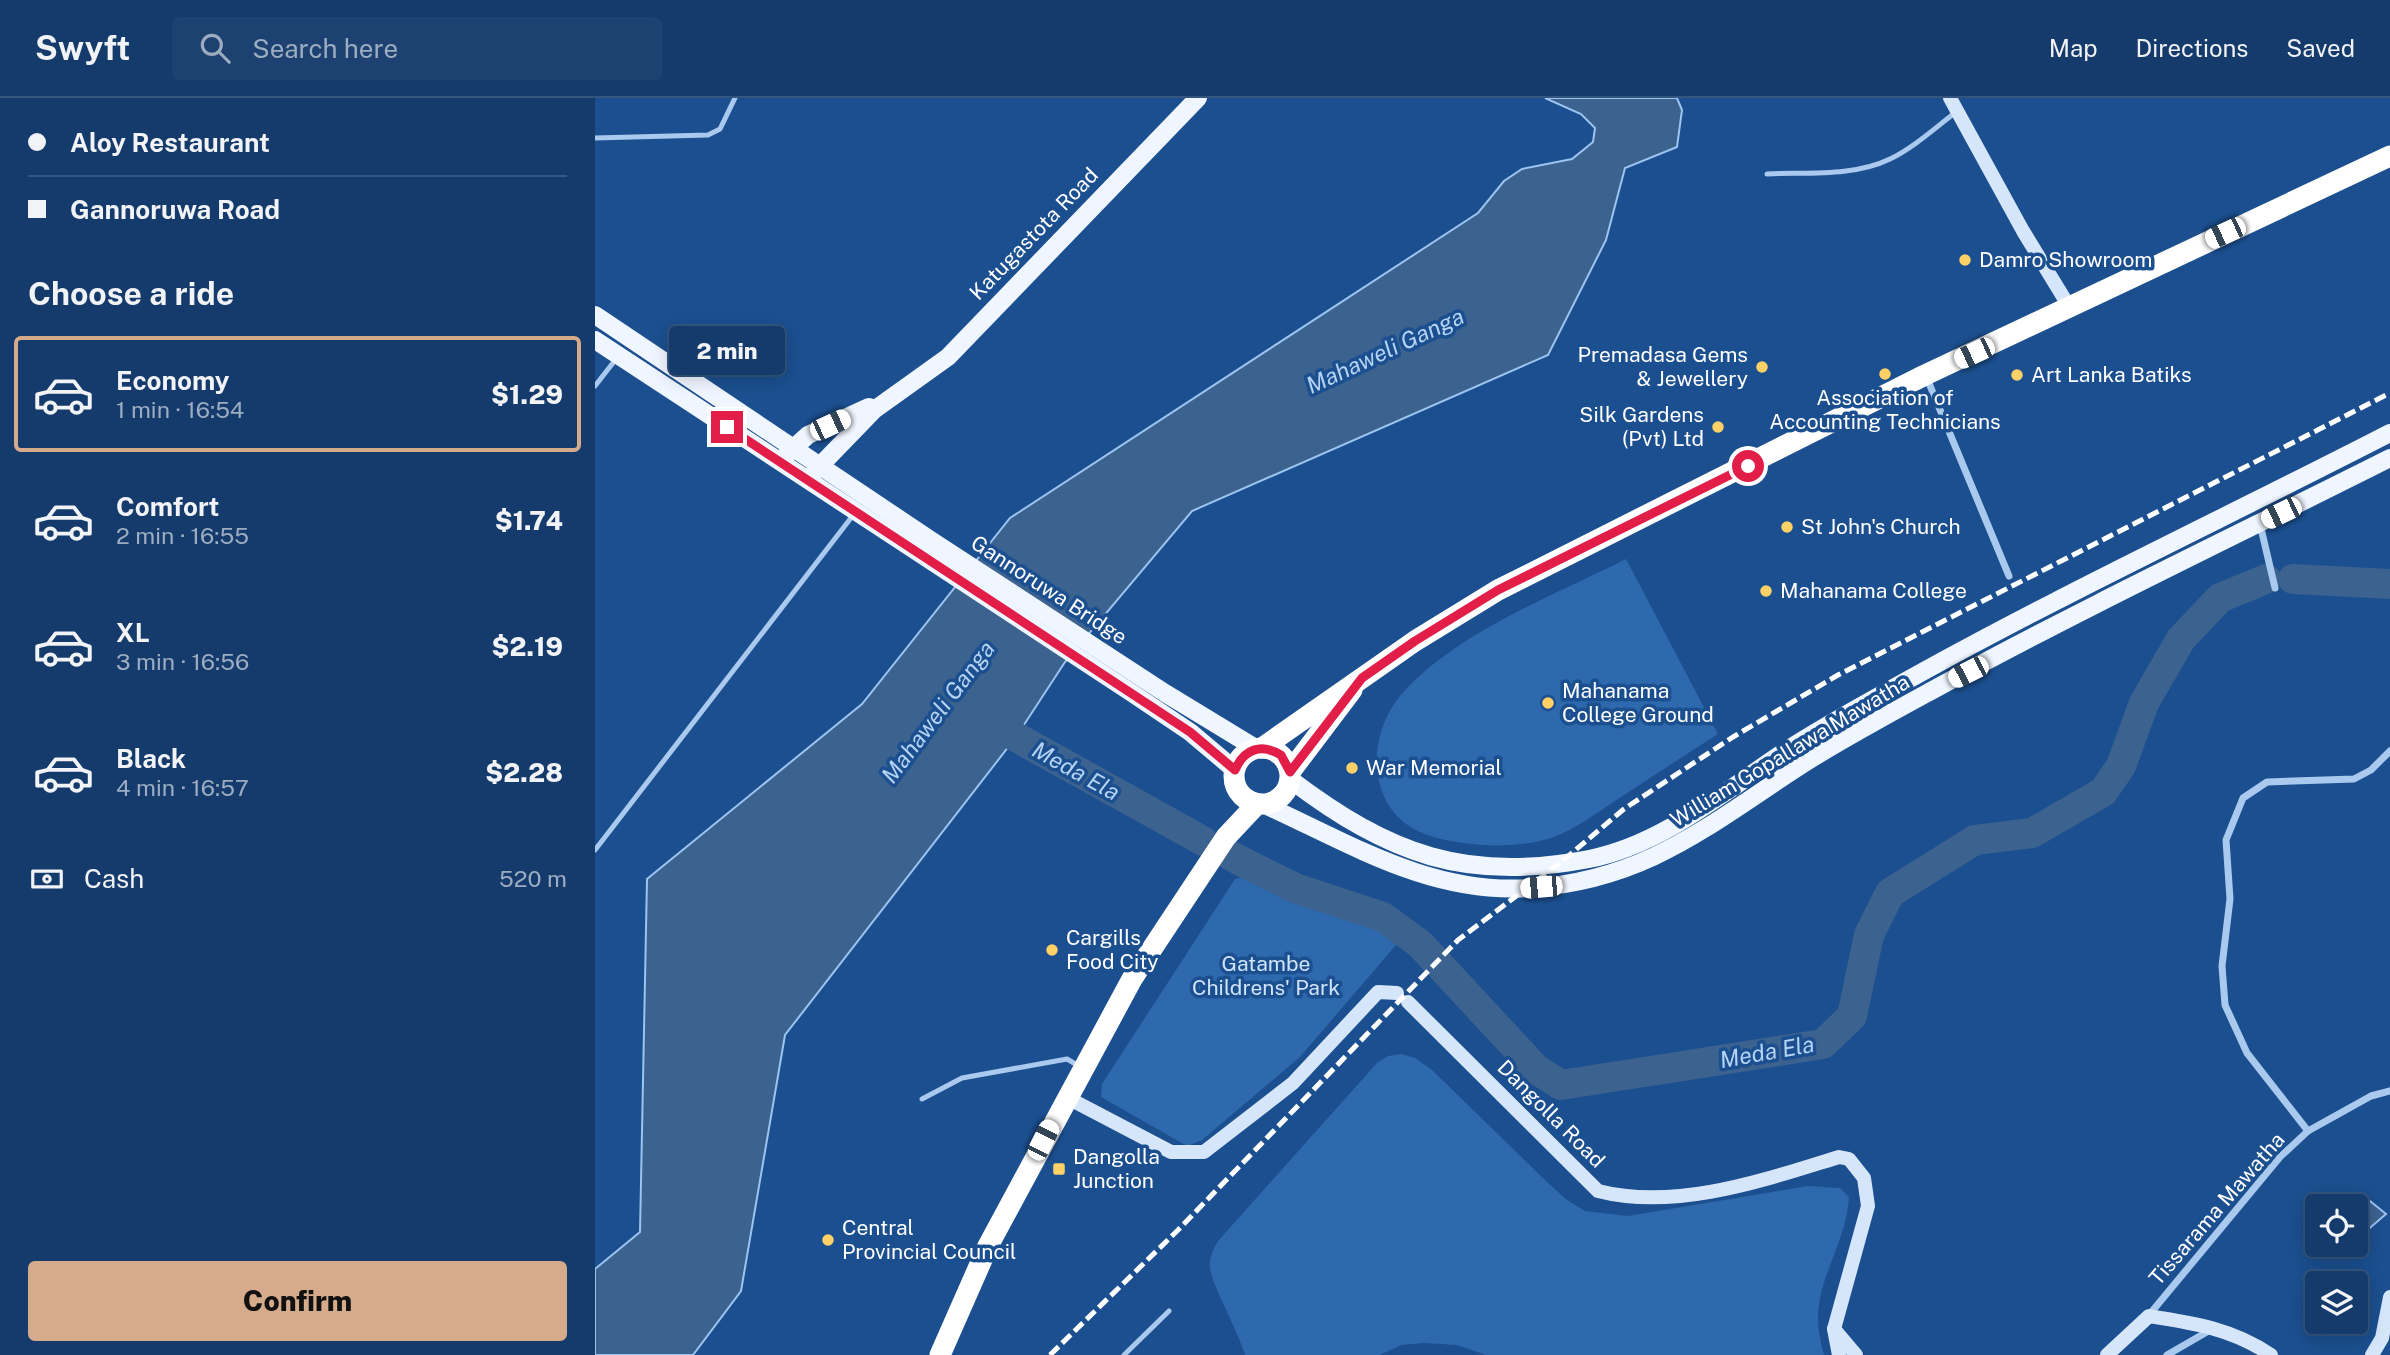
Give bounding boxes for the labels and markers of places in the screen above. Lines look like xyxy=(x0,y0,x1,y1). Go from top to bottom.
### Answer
place label: Damro Showroom xyxy=(1979,247,2152,272)
marker: Damro Showroom xyxy=(1957,252,1973,268)
place label: Premadasa Gems & Jewellery xyxy=(1578,342,1748,391)
marker: Premadasa Gems & Jewellery xyxy=(1754,359,1770,375)
place label: Art Lanka Batiks xyxy=(2031,362,2192,387)
marker: Association of Accounting Technicians xyxy=(1877,366,1893,382)
marker: Art Lanka Batiks xyxy=(2009,367,2025,383)
place label: Association of Accounting Technicians xyxy=(1769,385,2001,434)
place label: Silk Gardens (Pvt) Ltd xyxy=(1579,402,1704,451)
marker: Silk Gardens (Pvt) Ltd xyxy=(1710,419,1726,435)
place label: St John's Church xyxy=(1801,514,1961,539)
marker: St John's Church xyxy=(1779,519,1795,535)
place label: Mahanama College xyxy=(1780,578,1967,603)
marker: Mahanama College xyxy=(1758,583,1774,599)
place label: Mahanama College Ground xyxy=(1562,678,1714,727)
marker: Mahanama College Ground xyxy=(1540,695,1556,711)
place label: War Memorial xyxy=(1366,755,1502,780)
marker: War Memorial xyxy=(1344,760,1360,776)
place label: Cargills Food City xyxy=(1066,925,1159,974)
marker: Cargills Food City xyxy=(1044,942,1060,958)
place label: Dangolla Junction xyxy=(1073,1144,1160,1193)
marker: Dangolla Junction xyxy=(1051,1161,1067,1177)
place label: Central Provincial Council xyxy=(842,1215,1016,1264)
marker: Central Provincial Council xyxy=(820,1232,836,1248)

